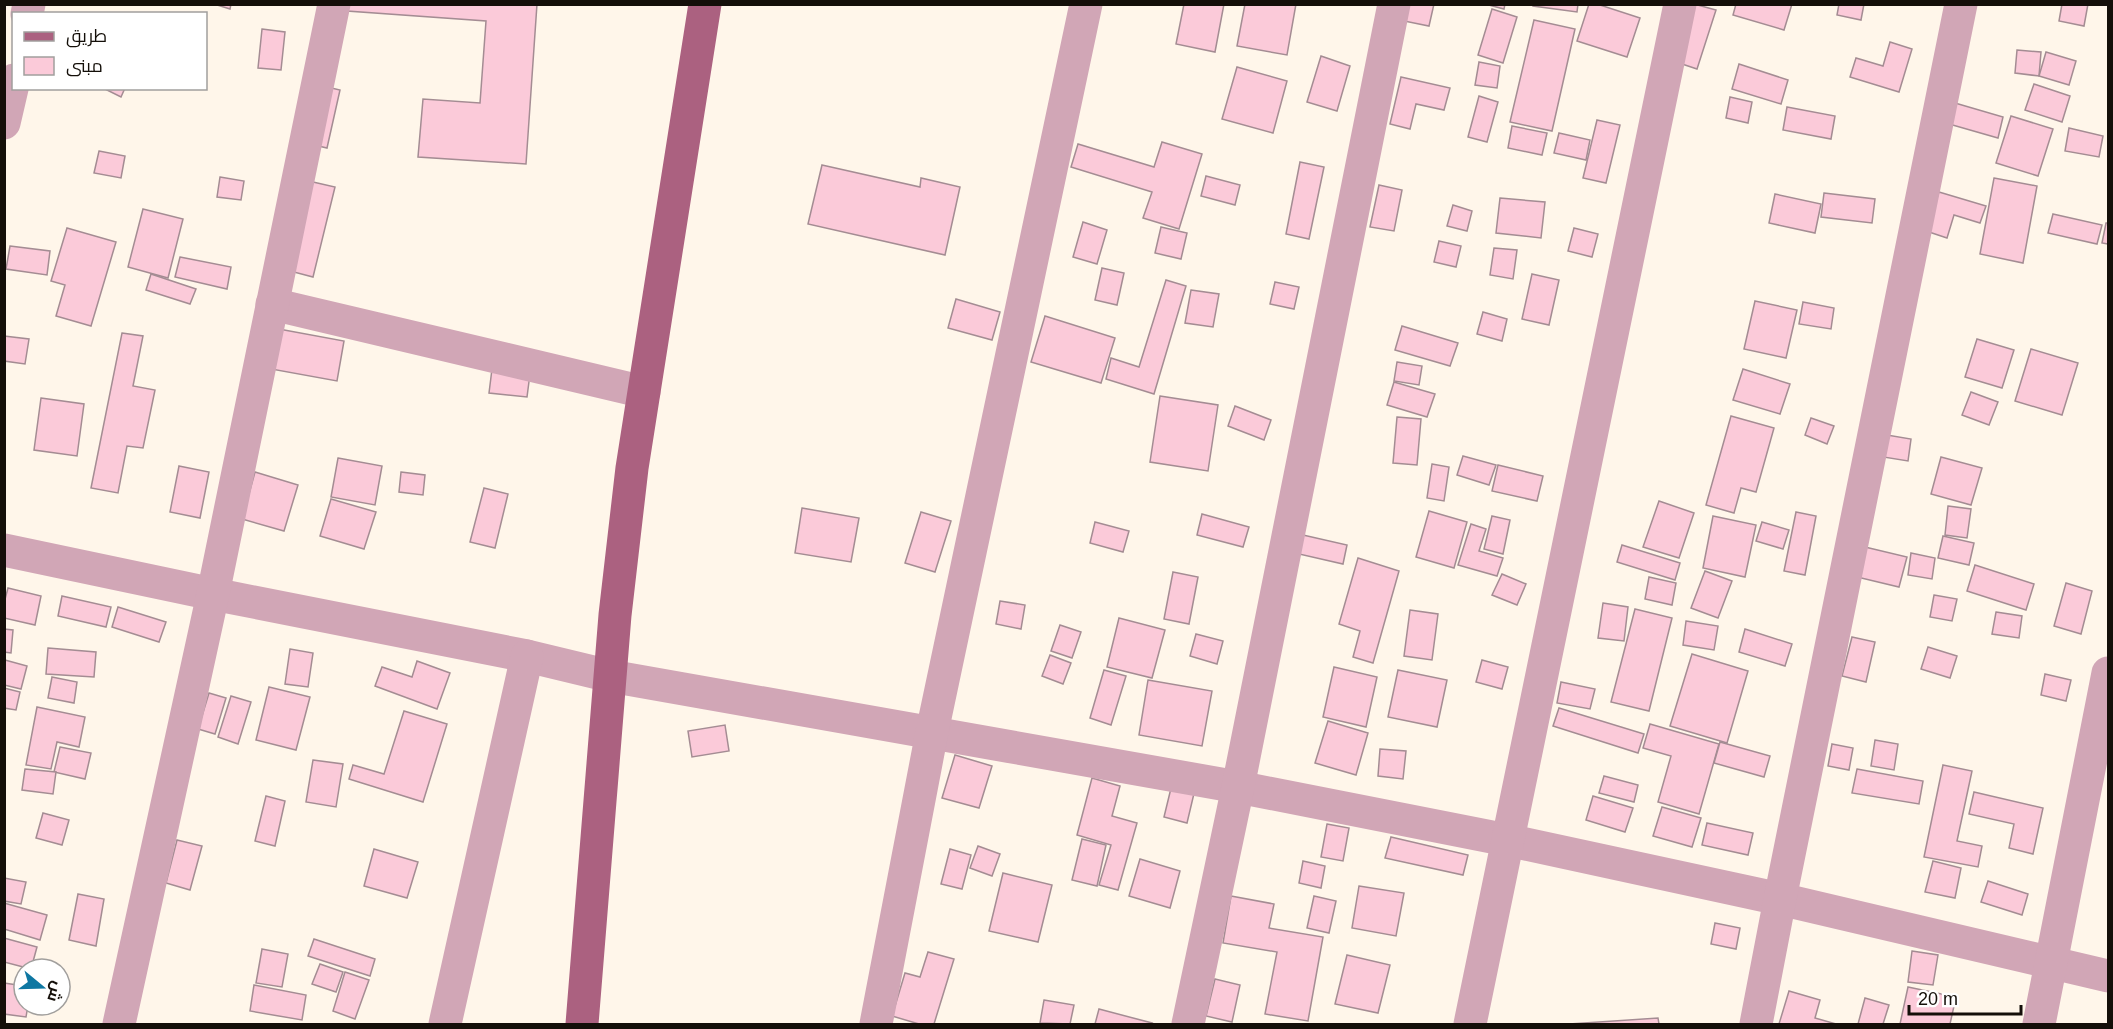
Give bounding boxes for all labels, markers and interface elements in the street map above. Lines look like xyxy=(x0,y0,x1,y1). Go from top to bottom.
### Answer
legend xyxy=(12,12,207,90)
text: طريق xyxy=(66,26,107,48)
text: مبنى xyxy=(66,56,103,77)
north arrow xyxy=(12,957,72,1017)
scale bar xyxy=(1909,978,2022,1016)
text: ش xyxy=(43,979,67,1004)
text: 20 m xyxy=(1918,989,1958,1009)

